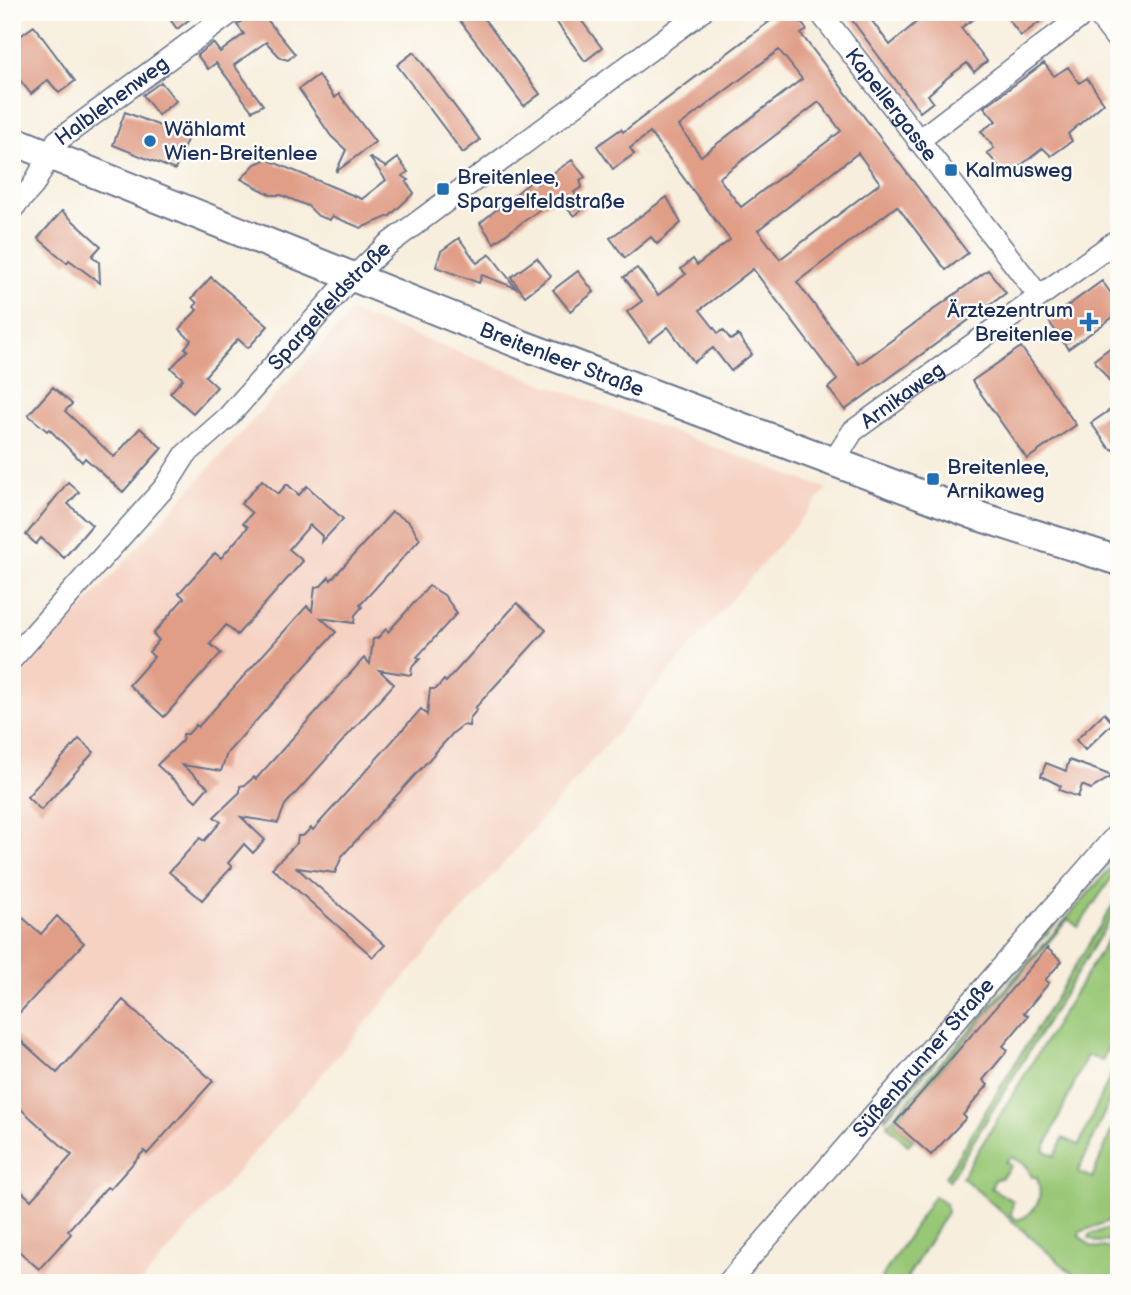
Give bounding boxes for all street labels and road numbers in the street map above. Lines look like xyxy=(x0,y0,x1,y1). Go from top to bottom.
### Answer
street label: Kapellergasse xyxy=(840,43,943,166)
street label: Halblehenweg xyxy=(50,51,173,151)
street label: Spargelfeldstraße xyxy=(263,236,396,375)
street label: Breitenleer Straße xyxy=(476,317,647,402)
street label: Arnikaweg xyxy=(856,357,949,434)
street label: Süßenbrunner Straße xyxy=(847,973,999,1143)

